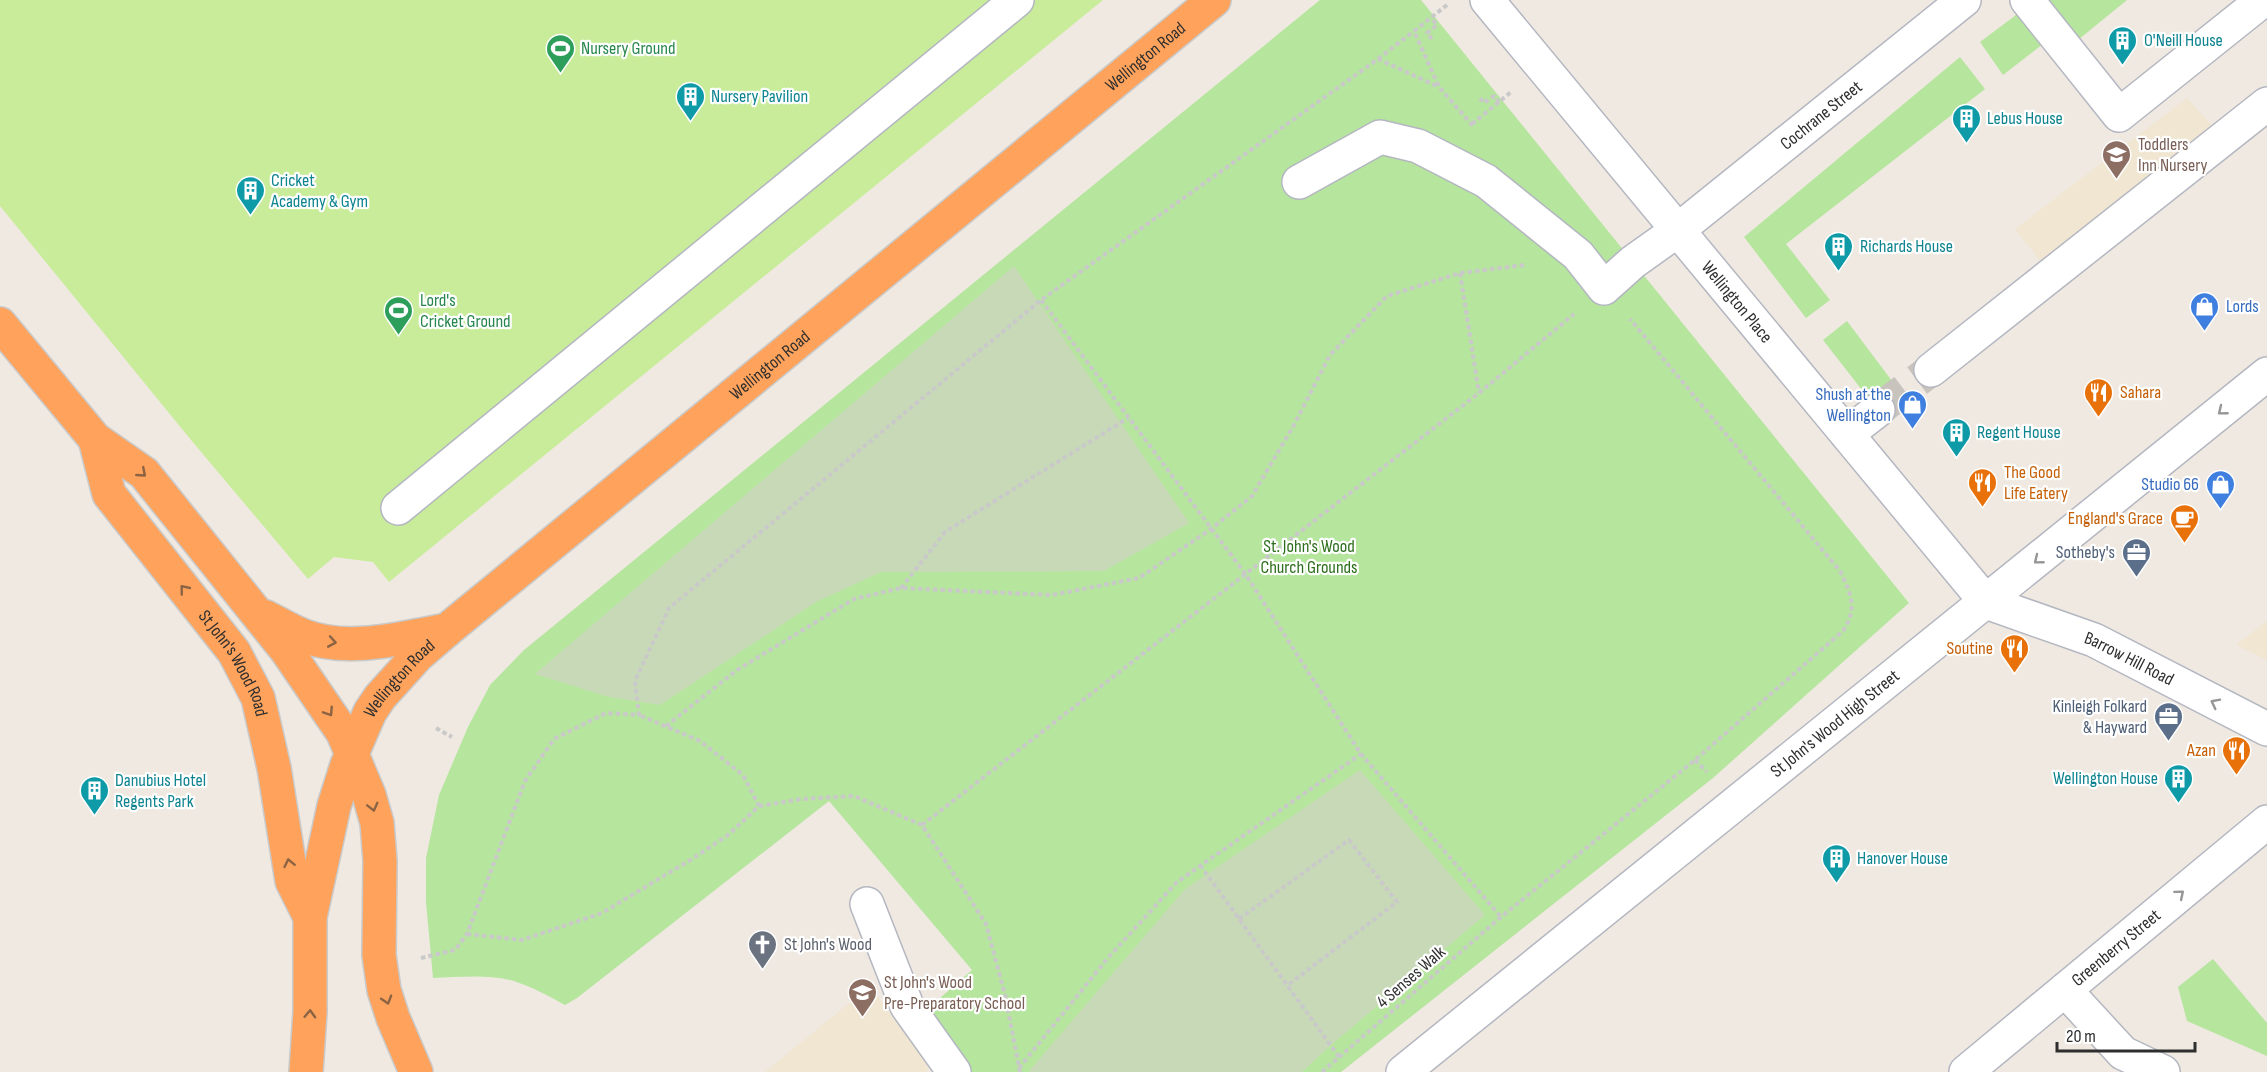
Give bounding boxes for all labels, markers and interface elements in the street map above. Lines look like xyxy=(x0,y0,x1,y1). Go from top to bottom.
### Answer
street label: Wellington Road xyxy=(1101,17,1190,96)
building icon: O'Neill House xyxy=(2107,24,2139,66)
place label: O'Neill House xyxy=(2144,30,2223,51)
sports icon: Nursery Ground xyxy=(544,32,576,74)
place label: Nursery Ground xyxy=(581,38,676,59)
street label: Cochrane Street xyxy=(1776,76,1866,154)
building icon: Nursery Pavilion xyxy=(674,80,706,122)
place label: Nursery Pavilion xyxy=(711,86,808,107)
building icon: Lebus House xyxy=(1950,102,1982,144)
place label: Lebus House xyxy=(1987,108,2063,129)
place label: Toddlers Inn Nursery xyxy=(2138,134,2208,176)
school or university icon: Toddlers Inn Nursery xyxy=(2101,138,2133,180)
place label: Cricket Academy & Gym xyxy=(270,170,368,212)
building icon: Cricket Academy & Gym xyxy=(234,174,266,216)
building icon: Richards House xyxy=(1823,230,1855,272)
place label: Richards House xyxy=(1860,236,1953,257)
street label: Wellington Place xyxy=(1697,257,1777,347)
place label: Lord's Cricket Ground xyxy=(420,290,511,332)
shop icon: Lords xyxy=(2189,290,2221,332)
sports icon: Lord's Cricket Ground xyxy=(383,294,415,336)
place label: Lords xyxy=(2226,296,2259,317)
street label: Wellington Road xyxy=(725,326,814,404)
restaurant icon: Sahara xyxy=(2083,376,2115,418)
place label: Sahara xyxy=(2120,382,2161,403)
place label: Shush at the Wellington xyxy=(1815,384,1891,426)
shop icon: Shush at the Wellington xyxy=(1896,388,1928,430)
one-way arrow xyxy=(2217,403,2228,414)
building icon: Regent House xyxy=(1940,416,1972,458)
place label: Regent House xyxy=(1977,422,2061,443)
place label: The Good Life Eatery xyxy=(2004,462,2068,504)
one-way arrow xyxy=(135,466,146,477)
restaurant icon: The Good Life Eatery xyxy=(1967,466,1999,508)
shop icon: Studio 66 xyxy=(2204,468,2236,510)
place label: Studio 66 xyxy=(2141,474,2199,495)
cafe icon: England's Grace xyxy=(2168,502,2200,544)
place label: England's Grace xyxy=(2068,508,2163,529)
park label: St. John's Wood Church Grounds xyxy=(1260,536,1358,578)
office icon: Sotheby's xyxy=(2120,536,2152,578)
place label: Sotheby's xyxy=(2056,542,2115,563)
one-way arrow xyxy=(2033,553,2044,564)
one-way arrow xyxy=(181,585,192,596)
street label: St John's Wood Road xyxy=(194,606,272,718)
street label: Barrow Hill Road xyxy=(2082,627,2177,690)
restaurant icon: Soutine xyxy=(1998,632,2030,674)
one-way arrow xyxy=(327,635,337,648)
street label: Wellington Road xyxy=(359,635,439,721)
place label: Soutine xyxy=(1947,638,1993,659)
street label: St John's Wood High Street xyxy=(1766,665,1904,781)
place label: Kinleigh Folkard & Hayward xyxy=(2053,696,2147,738)
one-way arrow xyxy=(2210,698,2221,710)
office icon: Kinleigh Folkard & Hayward xyxy=(2152,700,2184,742)
one-way arrow xyxy=(322,705,333,716)
restaurant icon: Azan xyxy=(2221,734,2253,776)
place label: Azan xyxy=(2186,740,2216,761)
building icon: Wellington House xyxy=(2163,762,2195,804)
place label: Wellington House xyxy=(2053,768,2158,789)
place label: Danubius Hotel Regents Park xyxy=(115,770,206,812)
building icon: Danubius Hotel Regents Park xyxy=(78,774,110,816)
one-way arrow xyxy=(365,802,378,812)
building icon: Hanover House xyxy=(1820,842,1852,884)
place label: Hanover House xyxy=(1857,848,1948,869)
one-way arrow xyxy=(283,858,296,868)
one-way arrow xyxy=(2173,890,2184,901)
street label: Greenberry Street xyxy=(2067,904,2165,990)
church icon: St John's Wood xyxy=(747,928,779,970)
place label: St John's Wood xyxy=(784,934,872,955)
street label: 4 Senses Walk xyxy=(1372,941,1450,1013)
place label: St John's Wood Pre-Preparatory School xyxy=(884,972,1025,1014)
school or university icon: St John's Wood Pre-Preparatory School xyxy=(847,976,879,1018)
one-way arrow xyxy=(380,994,392,1005)
one-way arrow xyxy=(303,1009,316,1018)
scale bar xyxy=(2057,1015,2195,1053)
text: 20 m xyxy=(2066,1026,2096,1047)

